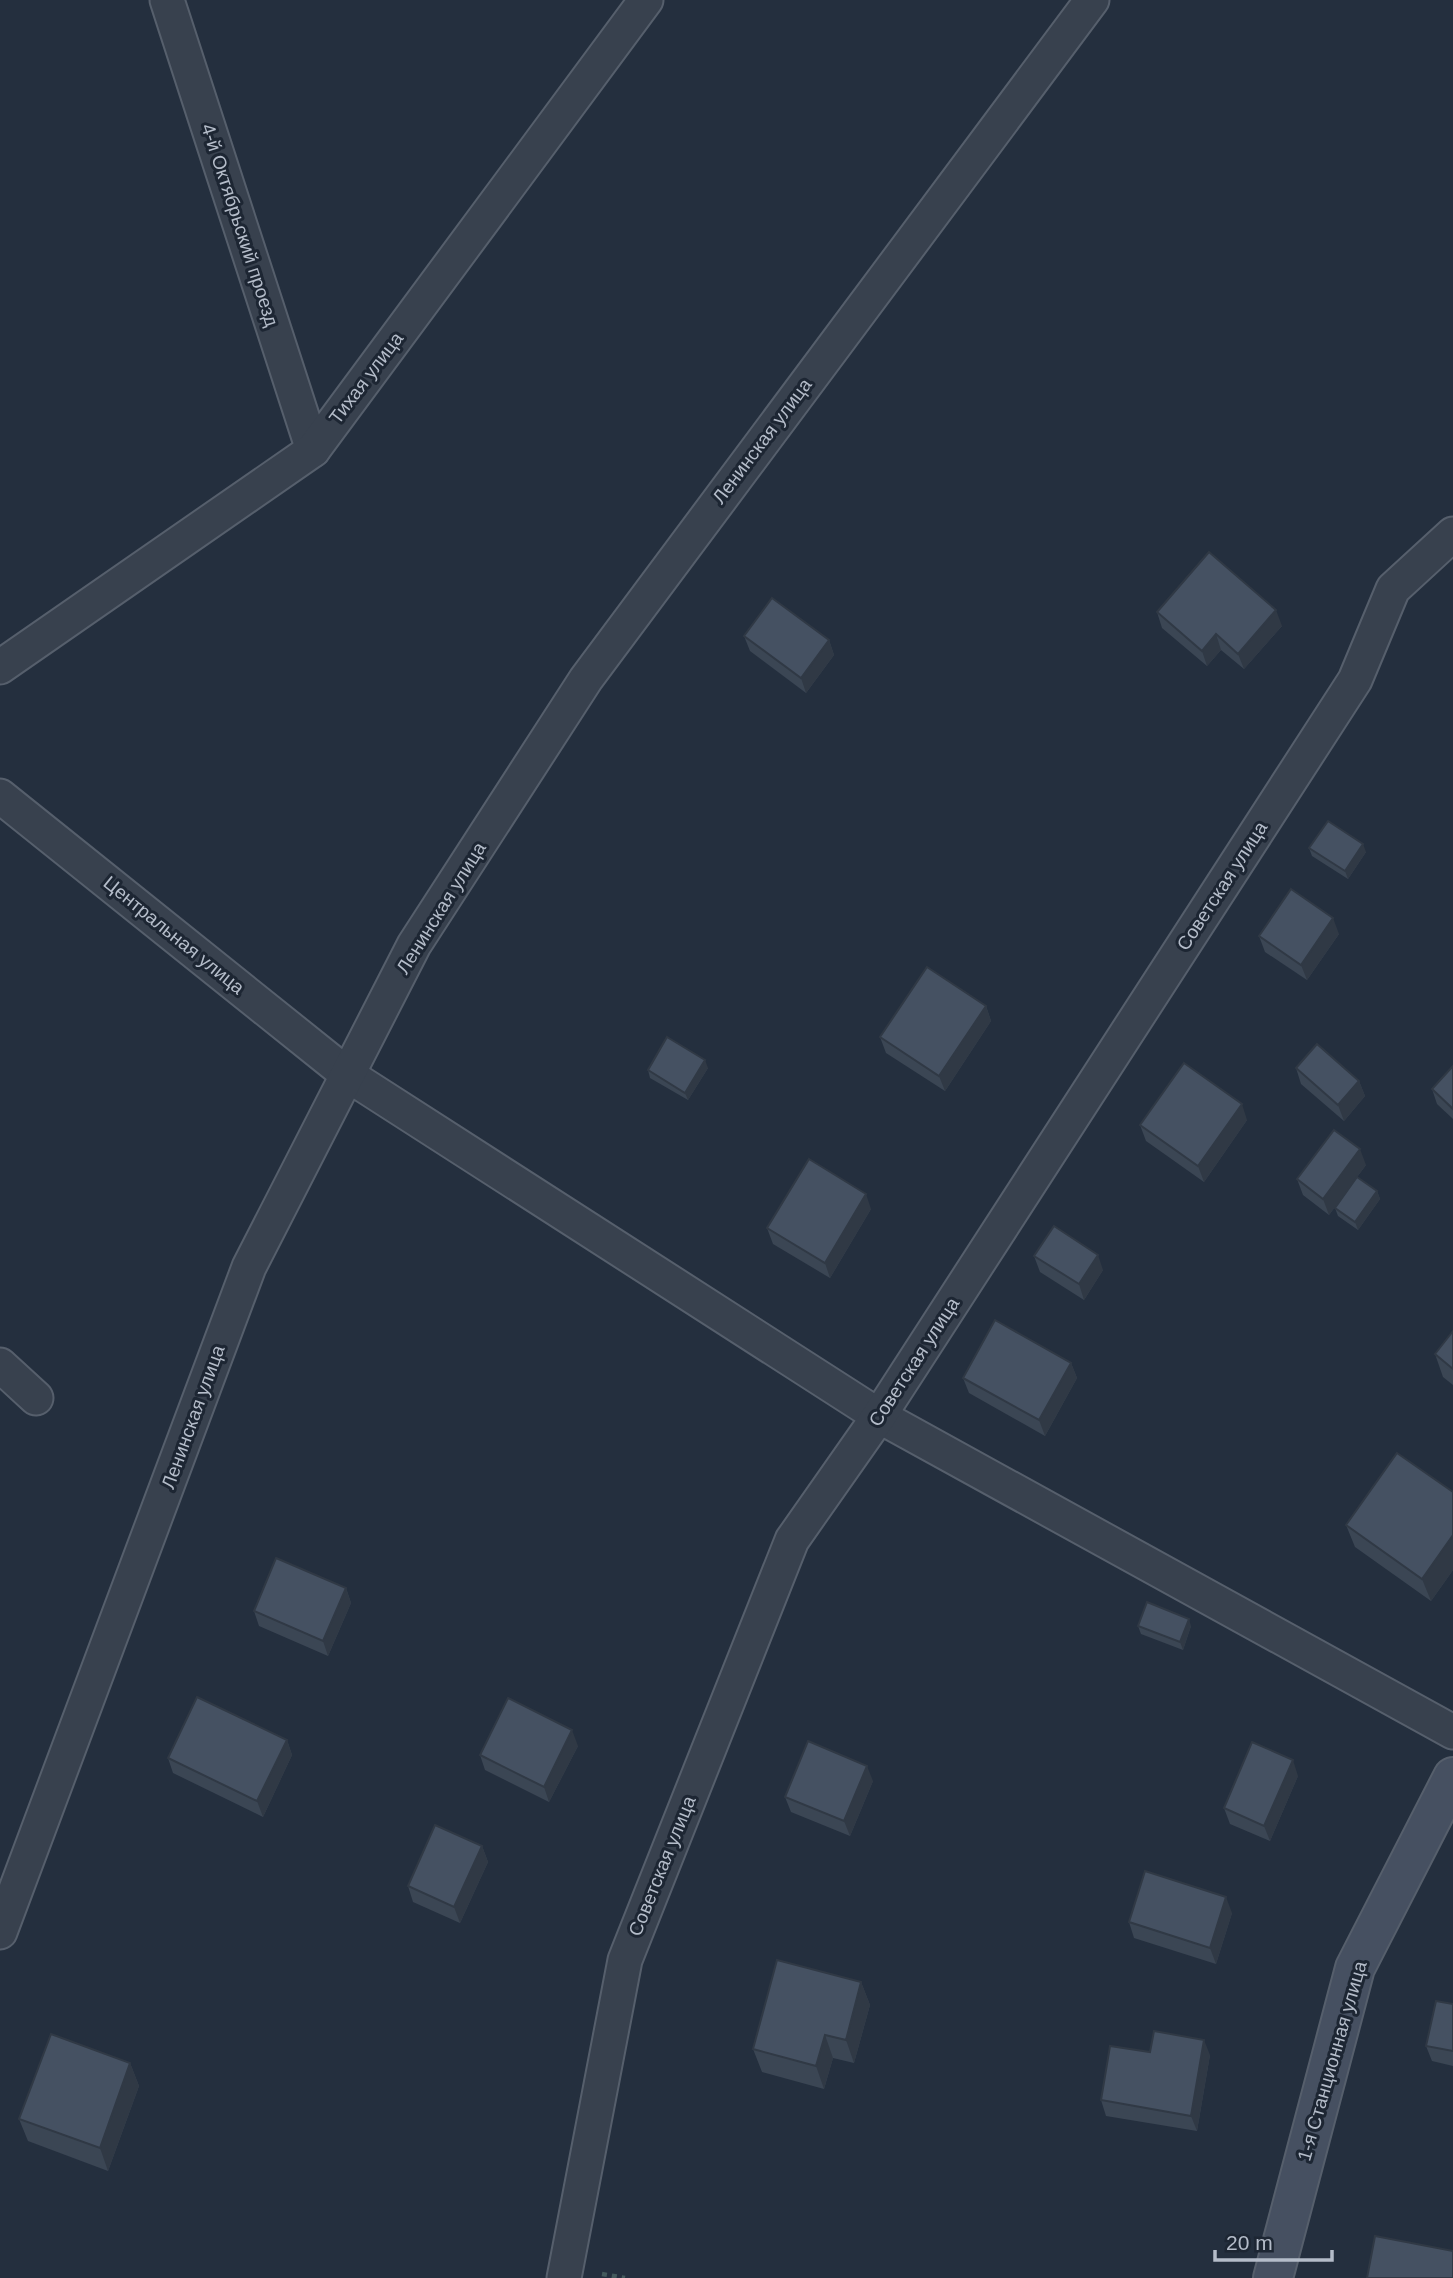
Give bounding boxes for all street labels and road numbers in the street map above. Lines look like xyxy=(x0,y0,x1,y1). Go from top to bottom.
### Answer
street label: 4-й Октябрьский проезд xyxy=(197,121,283,329)
street label: Тихая улица xyxy=(325,328,407,428)
street label: Ленинская улица xyxy=(708,374,816,508)
street label: Советская улица xyxy=(1173,817,1272,954)
street label: Ленинская улица xyxy=(392,838,490,978)
street label: Центральная улица xyxy=(99,872,249,998)
street label: Советская улица xyxy=(865,1293,964,1430)
street label: Ленинская улица xyxy=(157,1342,229,1492)
street label: Советская улица xyxy=(624,1793,700,1939)
street label: 1-я Станционная улица xyxy=(1293,1958,1371,2163)

